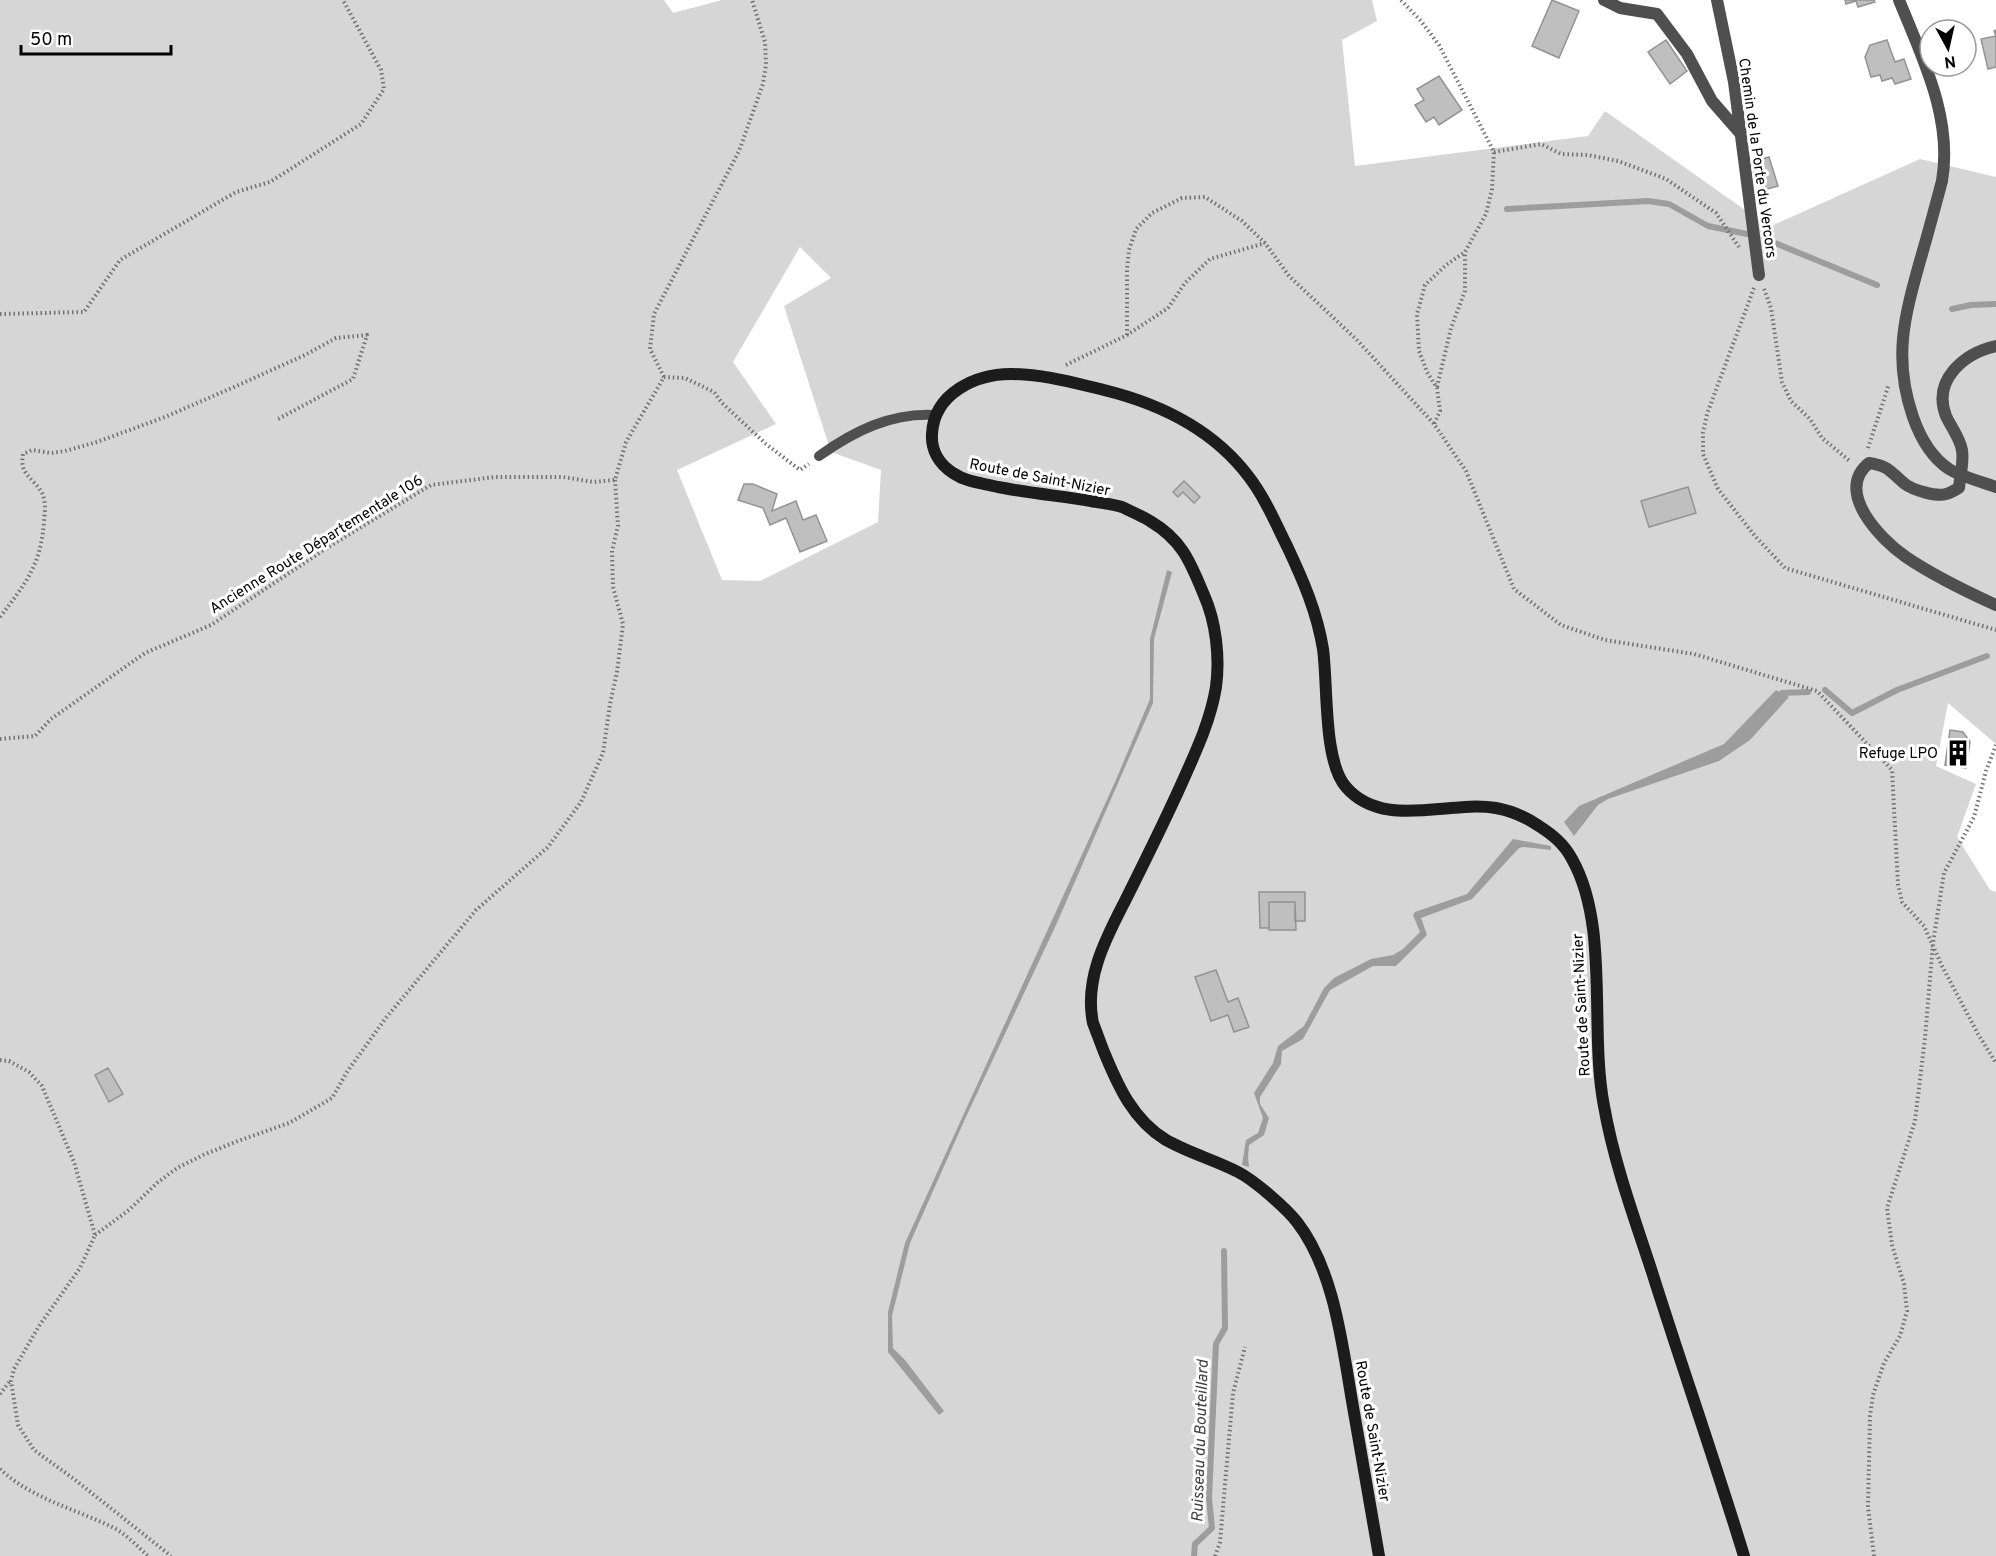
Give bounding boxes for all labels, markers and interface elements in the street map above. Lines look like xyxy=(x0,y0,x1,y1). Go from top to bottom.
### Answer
scale bar xyxy=(21,18,171,56)
north arrow xyxy=(1918,18,1978,78)
text: 50 m xyxy=(30,29,72,52)
text: N xyxy=(1943,50,1957,72)
street label: Chemin de la Porte du Vercors xyxy=(1733,57,1780,259)
street label: Route de Saint-Nizier xyxy=(968,455,1112,501)
street label: Ancienne Route Départementale 106 xyxy=(207,471,427,619)
building icon: Refuge LPO xyxy=(1943,738,1973,768)
place label: Refuge LPO xyxy=(1859,745,1938,764)
street label: Route de Saint-Nizier xyxy=(1569,933,1596,1077)
water label: Ruisseau du Bouteillard xyxy=(1188,1358,1214,1523)
street label: Route de Saint-Nizier xyxy=(1350,1359,1393,1504)

